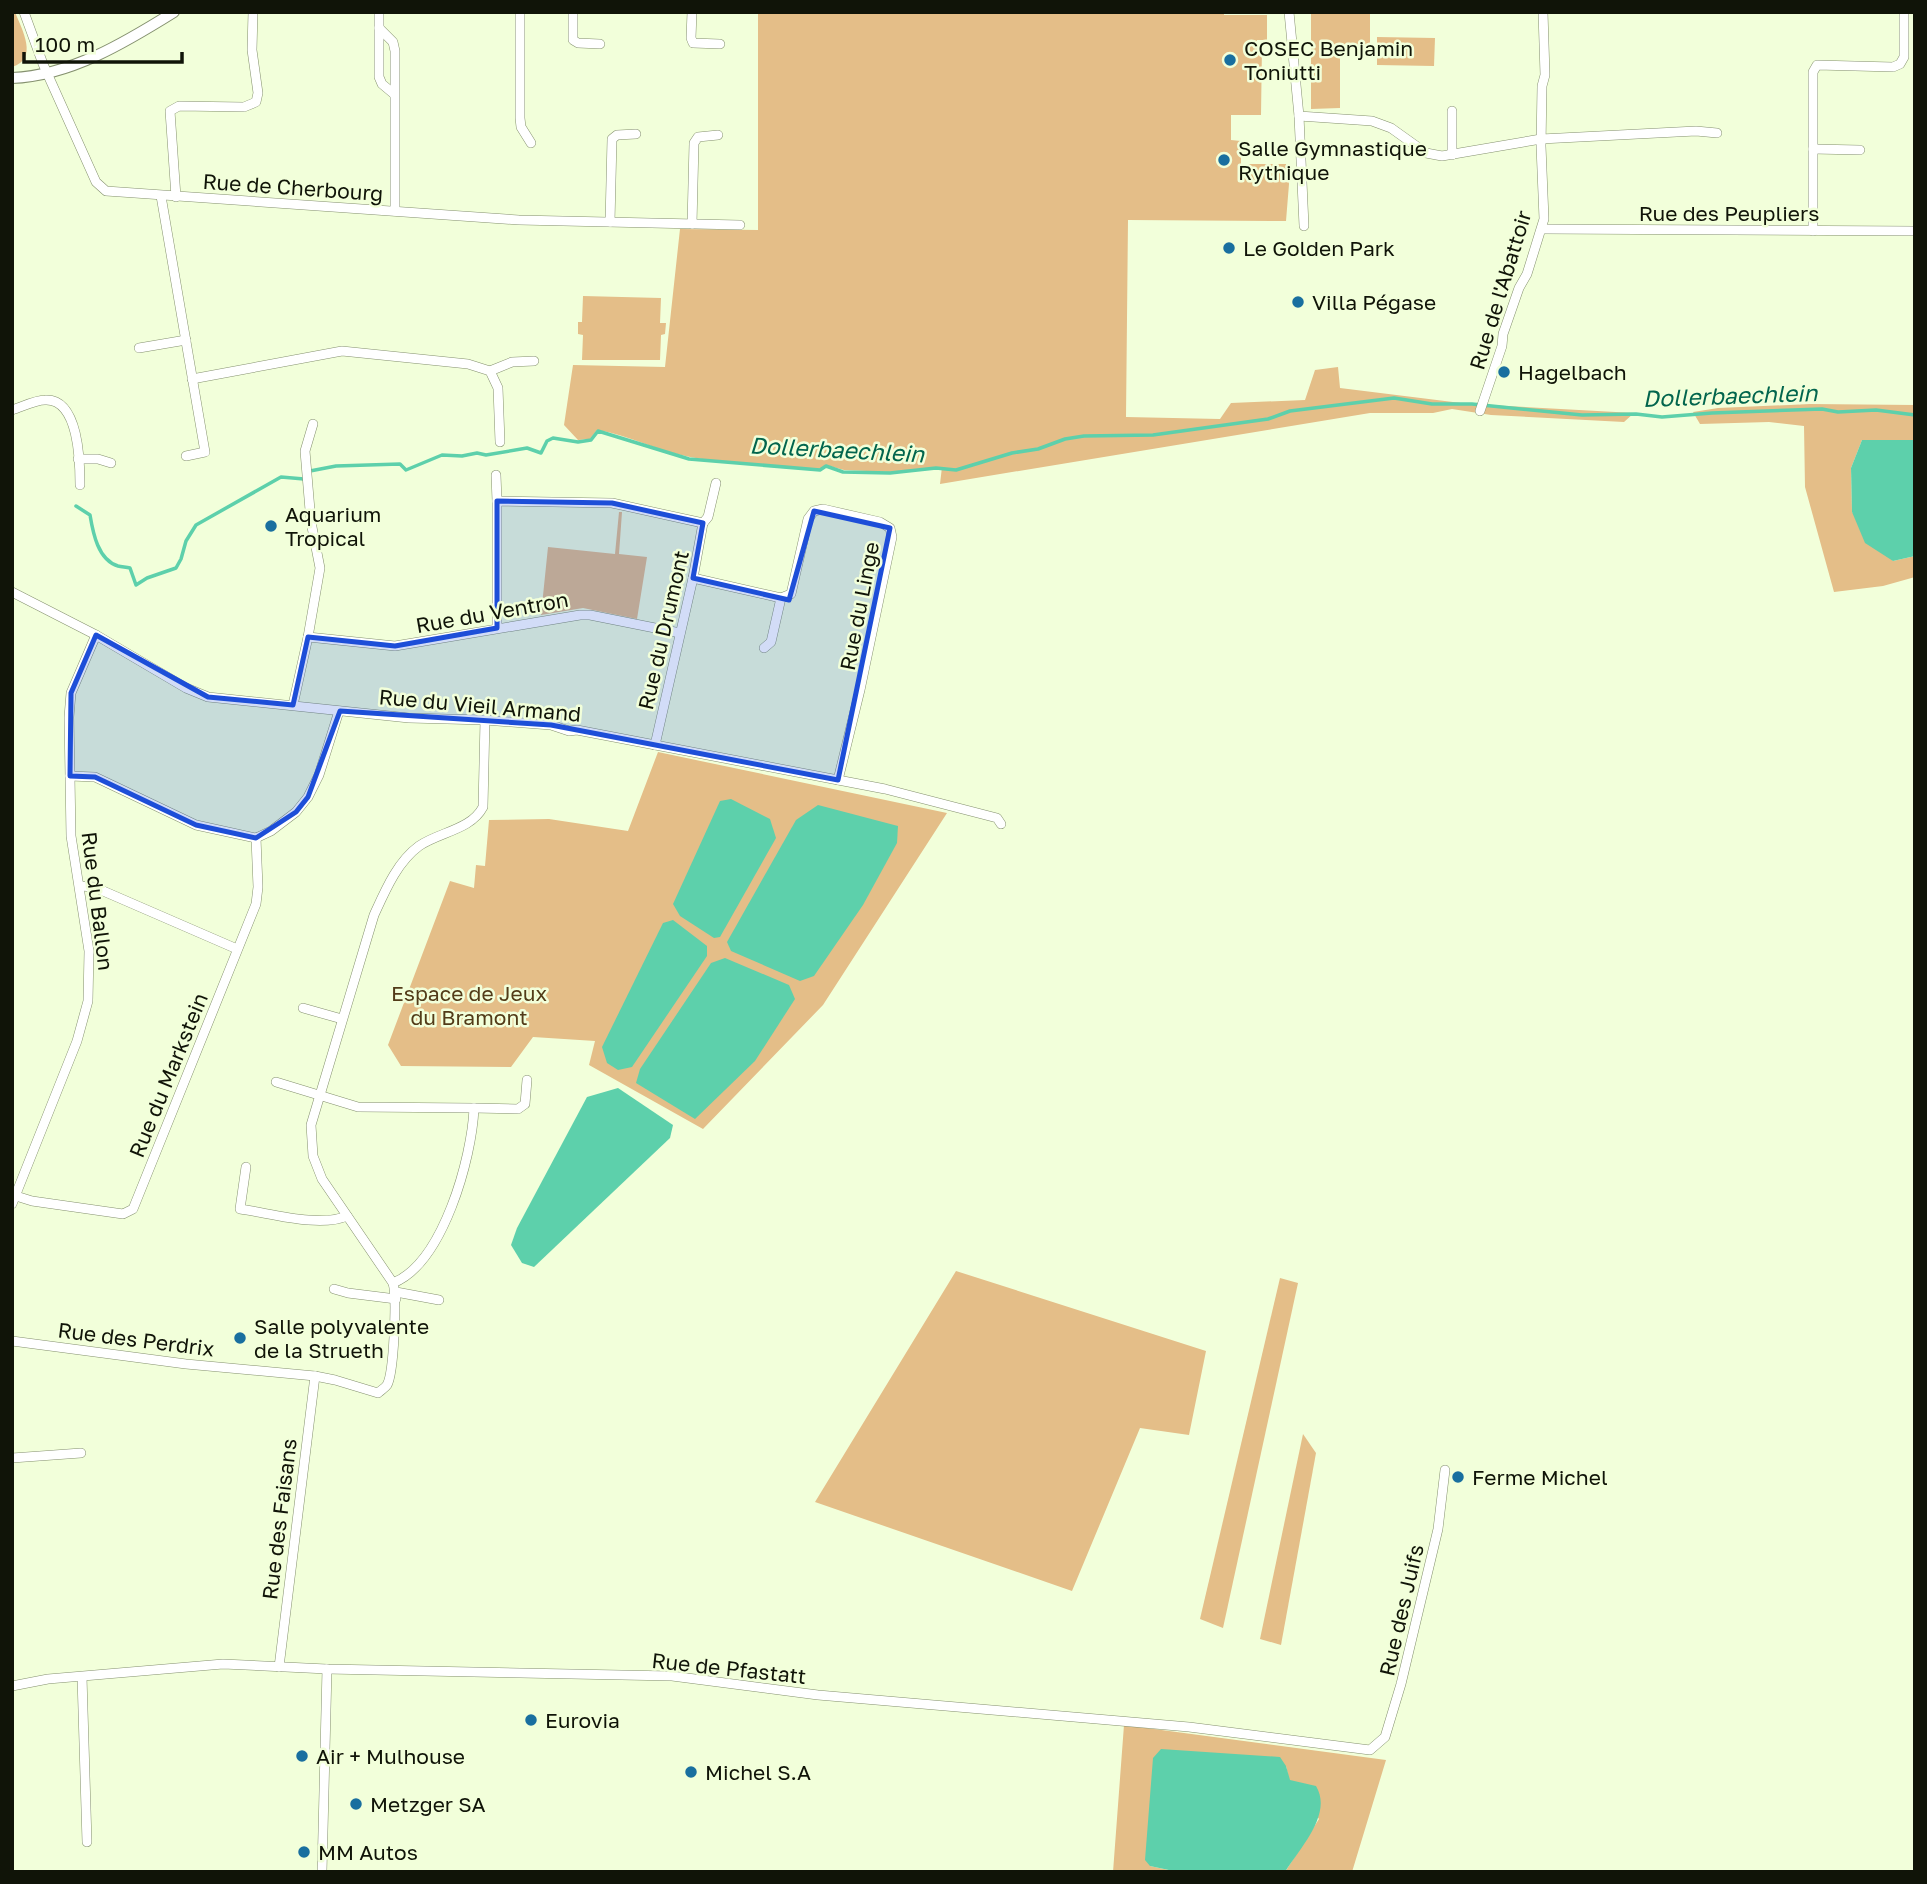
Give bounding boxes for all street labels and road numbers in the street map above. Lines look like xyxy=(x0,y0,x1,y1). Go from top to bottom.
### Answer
street label: Rue de Cherbourg xyxy=(202,168,384,206)
street label: Rue des Peupliers xyxy=(1639,200,1819,226)
street label: Rue de l'Abattoir xyxy=(1463,207,1537,373)
street label: Rue du Linge xyxy=(834,539,884,673)
street label: Rue du Drumont xyxy=(632,548,694,712)
street label: Rue du Ventron xyxy=(414,586,570,638)
street label: Rue du Vieil Armand xyxy=(378,683,582,727)
street label: Rue du Ballon xyxy=(77,830,119,972)
street label: Rue du Markstein xyxy=(123,989,213,1161)
street label: Rue des Perdrix xyxy=(56,1317,216,1362)
street label: Rue des Faisans xyxy=(256,1437,302,1601)
street label: Rue des Juifs xyxy=(1373,1542,1429,1678)
street label: Rue de Pfastatt xyxy=(650,1647,808,1689)

